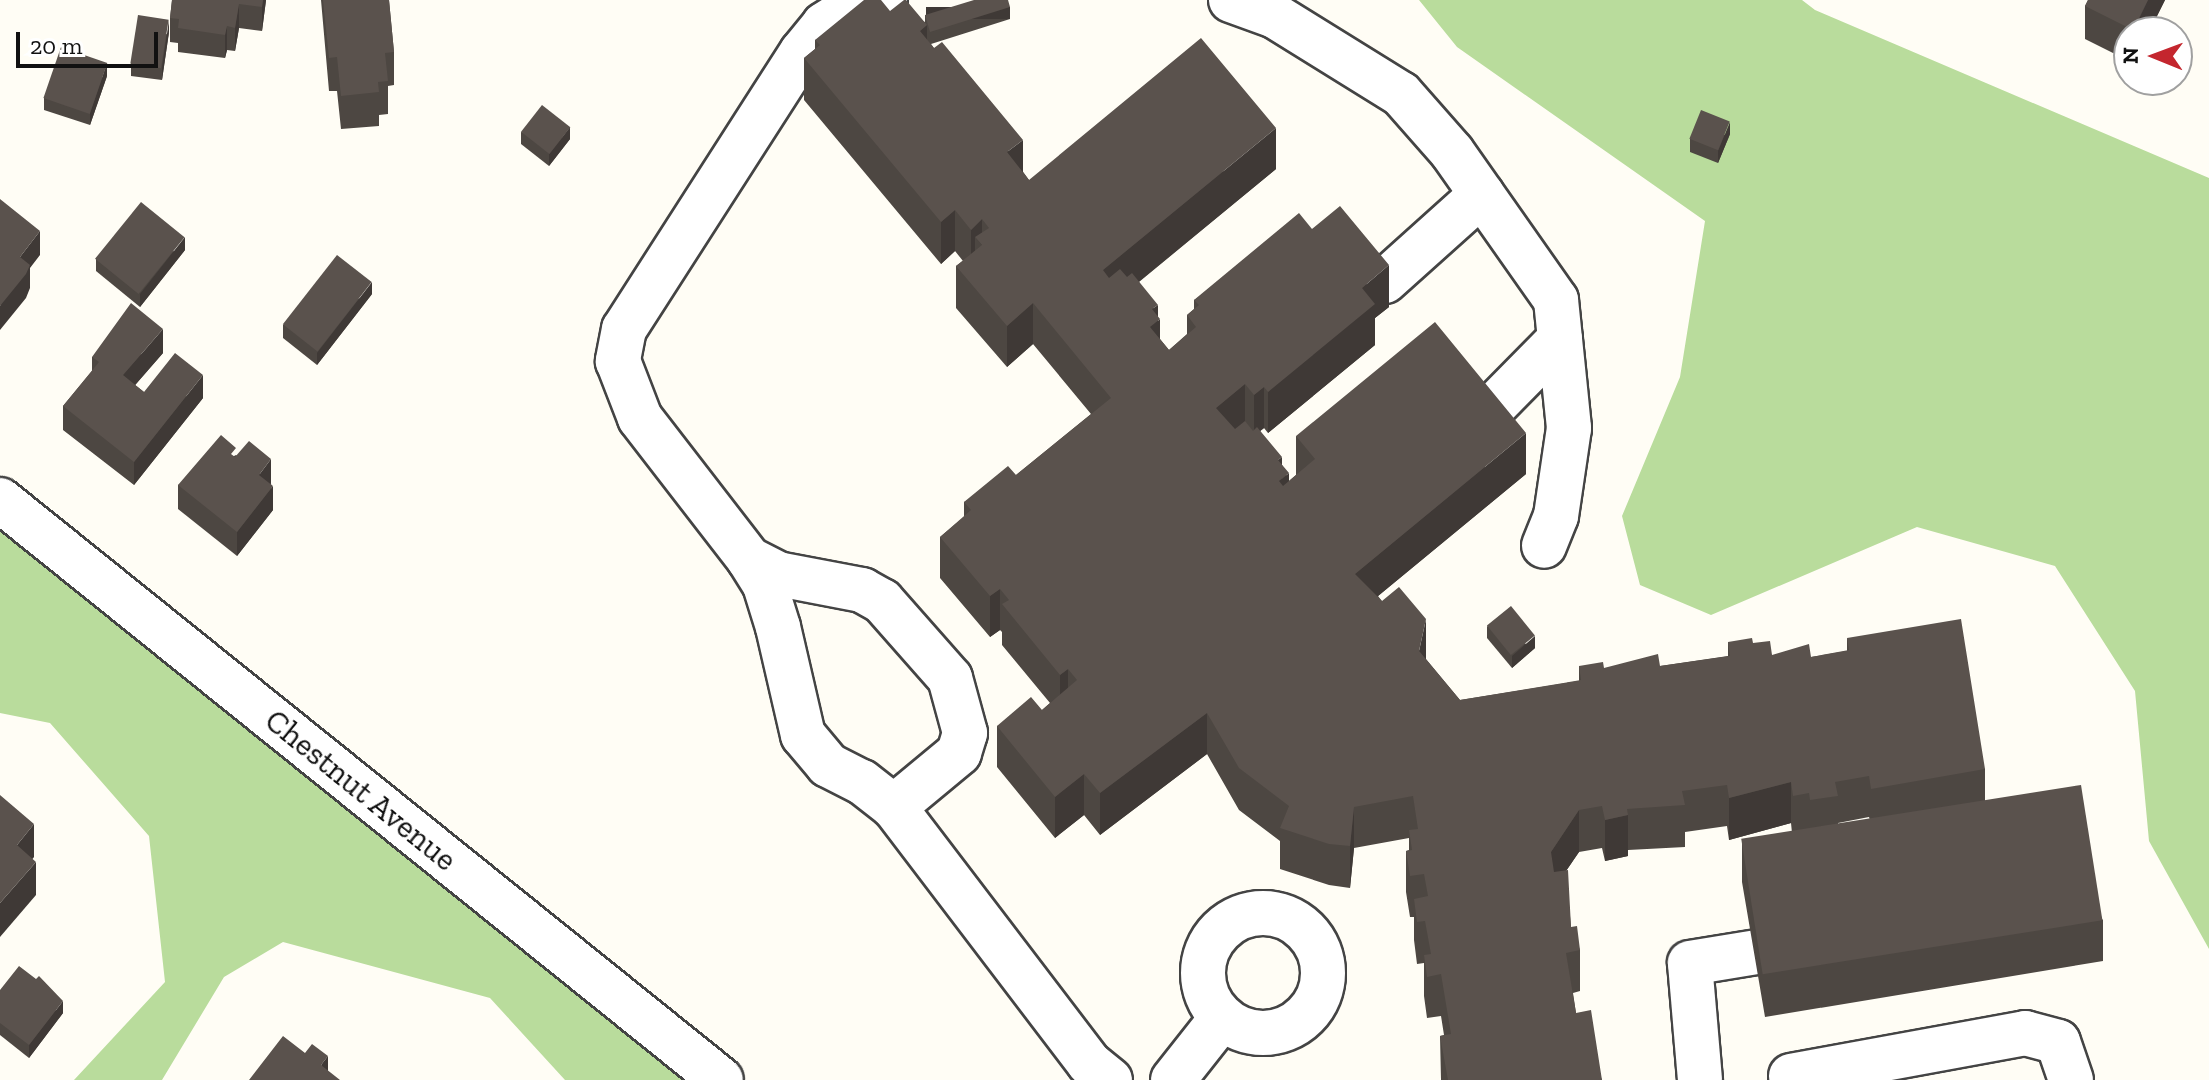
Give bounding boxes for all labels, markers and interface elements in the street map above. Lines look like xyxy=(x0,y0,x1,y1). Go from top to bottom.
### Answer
scale bar xyxy=(20,16,162,66)
north arrow xyxy=(2113,16,2193,96)
text: 20 m xyxy=(30,31,82,60)
text: N xyxy=(2117,47,2144,64)
street label: Chestnut Avenue xyxy=(257,701,465,879)

